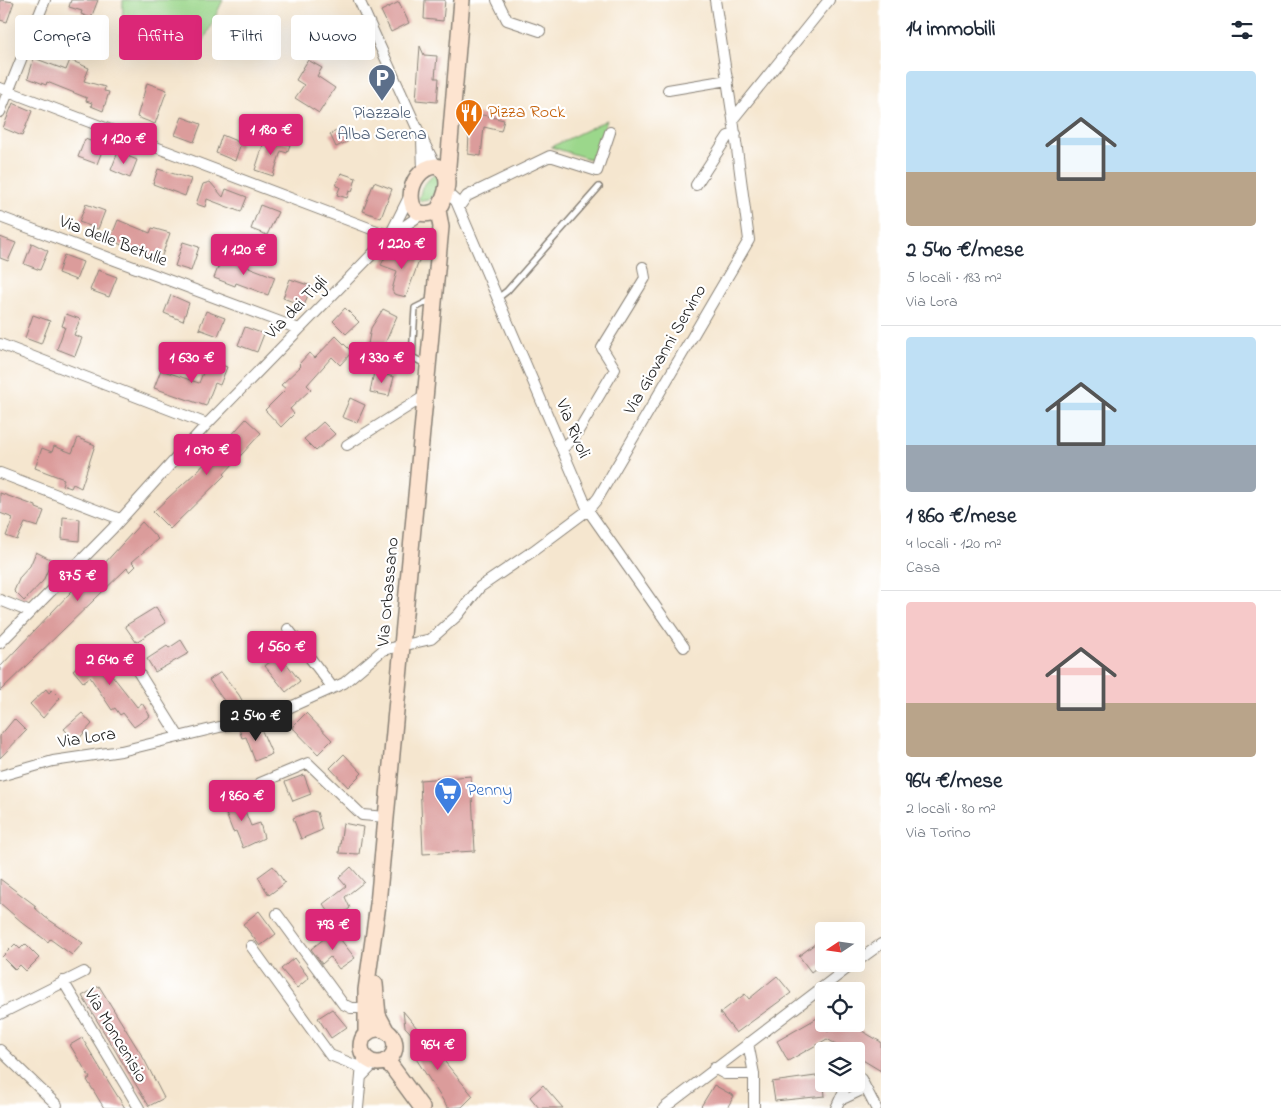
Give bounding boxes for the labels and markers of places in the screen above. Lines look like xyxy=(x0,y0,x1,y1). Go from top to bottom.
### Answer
parking icon: Piazzale Alba Serena xyxy=(367,63,397,102)
restaurant icon: Pizza Rock xyxy=(454,98,484,137)
place label: Pizza Rock xyxy=(488,100,565,126)
place label: Piazzale Alba Serena xyxy=(337,101,427,148)
pin: 1 180 € xyxy=(225,114,317,156)
pin: 1 120 € xyxy=(78,122,170,165)
pin: 1 220 € xyxy=(356,228,448,270)
pin: 1 120 € xyxy=(198,234,290,276)
pin: 1 630 € xyxy=(146,342,238,384)
pin: 1 330 € xyxy=(336,342,428,384)
pin: 1 070 € xyxy=(161,434,253,476)
pin: 875 € xyxy=(43,560,113,602)
pin: 1 560 € xyxy=(236,630,328,673)
pin: 2 640 € xyxy=(64,644,156,686)
pin: 2 540 € xyxy=(210,700,302,742)
supermarket icon: Penny xyxy=(433,776,463,815)
place label: Penny xyxy=(467,778,512,804)
pin: 1 860 € xyxy=(196,780,288,822)
pin: 793 € xyxy=(298,908,368,951)
pin: 964 € xyxy=(403,1028,473,1071)

